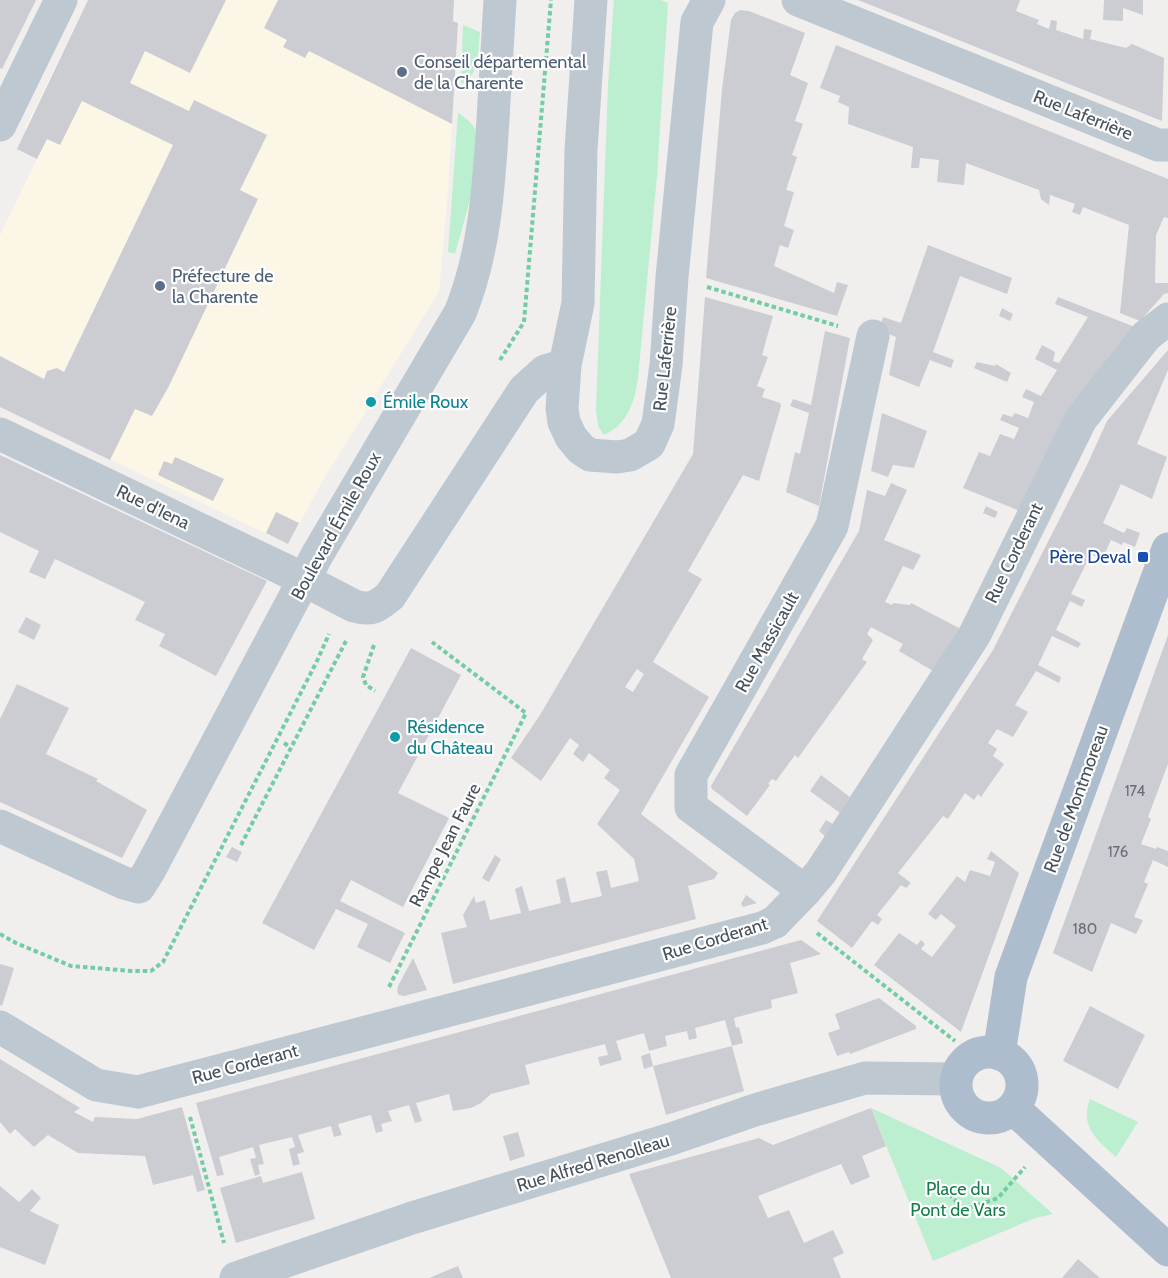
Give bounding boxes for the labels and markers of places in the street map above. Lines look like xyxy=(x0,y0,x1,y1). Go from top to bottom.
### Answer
place label: Conseil départemental de la Charente xyxy=(414,51,587,94)
marker: Conseil départemental de la Charente xyxy=(395,65,409,79)
place label: Préfecture de la Charente xyxy=(172,265,273,308)
marker: Préfecture de la Charente xyxy=(153,279,167,293)
place label: Émile Roux xyxy=(383,391,469,413)
marker: Émile Roux xyxy=(364,395,378,409)
place label: Père Deval xyxy=(1049,546,1132,568)
marker: Père Deval xyxy=(1136,550,1150,564)
place label: Résidence du Château xyxy=(407,716,493,759)
marker: Résidence du Château xyxy=(388,730,402,744)

